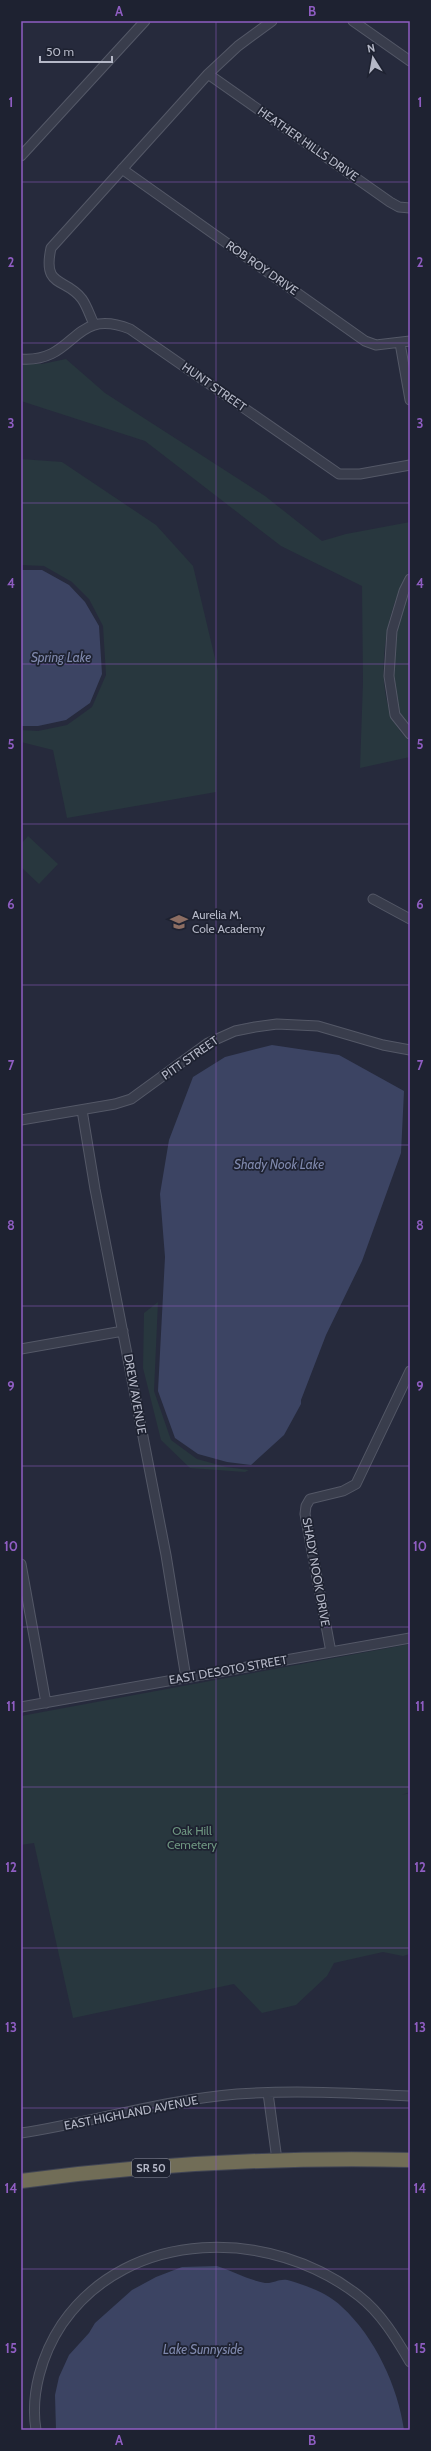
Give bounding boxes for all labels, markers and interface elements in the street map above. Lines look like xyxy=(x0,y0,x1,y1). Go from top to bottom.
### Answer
text: A xyxy=(115,3,124,19)
text: B xyxy=(308,3,316,19)
scale bar xyxy=(40,38,112,64)
north arrow xyxy=(353,38,393,78)
text: N xyxy=(366,41,376,56)
text: 50 m xyxy=(46,44,74,59)
text: 1 xyxy=(9,94,13,110)
text: 1 xyxy=(418,94,422,110)
street label: HEATHER HILLS DRIVE xyxy=(255,103,362,184)
street label: ROB ROY DRIVE xyxy=(223,237,302,298)
text: 2 xyxy=(8,254,15,270)
text: 2 xyxy=(417,254,424,270)
street label: HUNT STREET xyxy=(179,359,250,415)
text: 3 xyxy=(7,415,15,431)
text: 3 xyxy=(416,415,424,431)
text: 4 xyxy=(7,575,15,591)
text: 4 xyxy=(416,575,424,591)
water label: Spring Lake xyxy=(31,649,91,665)
text: 5 xyxy=(8,736,15,752)
text: 5 xyxy=(417,736,424,752)
text: 6 xyxy=(7,896,15,912)
text: 6 xyxy=(416,896,424,912)
place label: Aurelia M. Cole Academy xyxy=(192,907,265,936)
school or university icon: Aurelia M. Cole Academy xyxy=(169,912,189,932)
street label: PITT STREET xyxy=(158,1032,221,1083)
text: 7 xyxy=(8,1057,15,1073)
text: 7 xyxy=(417,1057,424,1073)
water label: Shady Nook Lake xyxy=(234,1156,324,1172)
text: 8 xyxy=(7,1217,15,1233)
text: 8 xyxy=(416,1217,424,1233)
street label: DREW AVENUE xyxy=(121,1353,150,1436)
text: 9 xyxy=(7,1378,15,1394)
text: 9 xyxy=(416,1378,424,1394)
street label: SHADY NOOK DRIVE xyxy=(300,1516,334,1628)
text: 10 xyxy=(4,1538,18,1554)
text: 10 xyxy=(413,1538,427,1554)
street label: EAST DESOTO STREET xyxy=(168,1652,289,1687)
text: 11 xyxy=(6,1698,16,1714)
text: 11 xyxy=(415,1698,425,1714)
park label: Oak Hill Cemetery xyxy=(167,1823,217,1852)
text: 12 xyxy=(5,1859,17,1875)
text: 12 xyxy=(414,1859,426,1875)
text: 13 xyxy=(5,2019,17,2035)
text: 13 xyxy=(414,2019,426,2035)
street label: EAST HIGHLAND AVENUE xyxy=(63,2092,199,2133)
road number: SR 50 xyxy=(132,2159,170,2177)
text: 14 xyxy=(5,2180,17,2196)
text: 14 xyxy=(414,2180,426,2196)
text: 15 xyxy=(5,2340,17,2356)
text: 15 xyxy=(414,2340,426,2356)
water label: Lake Sunnyside xyxy=(163,2341,243,2357)
text: A xyxy=(115,2432,124,2448)
text: B xyxy=(308,2432,316,2448)

